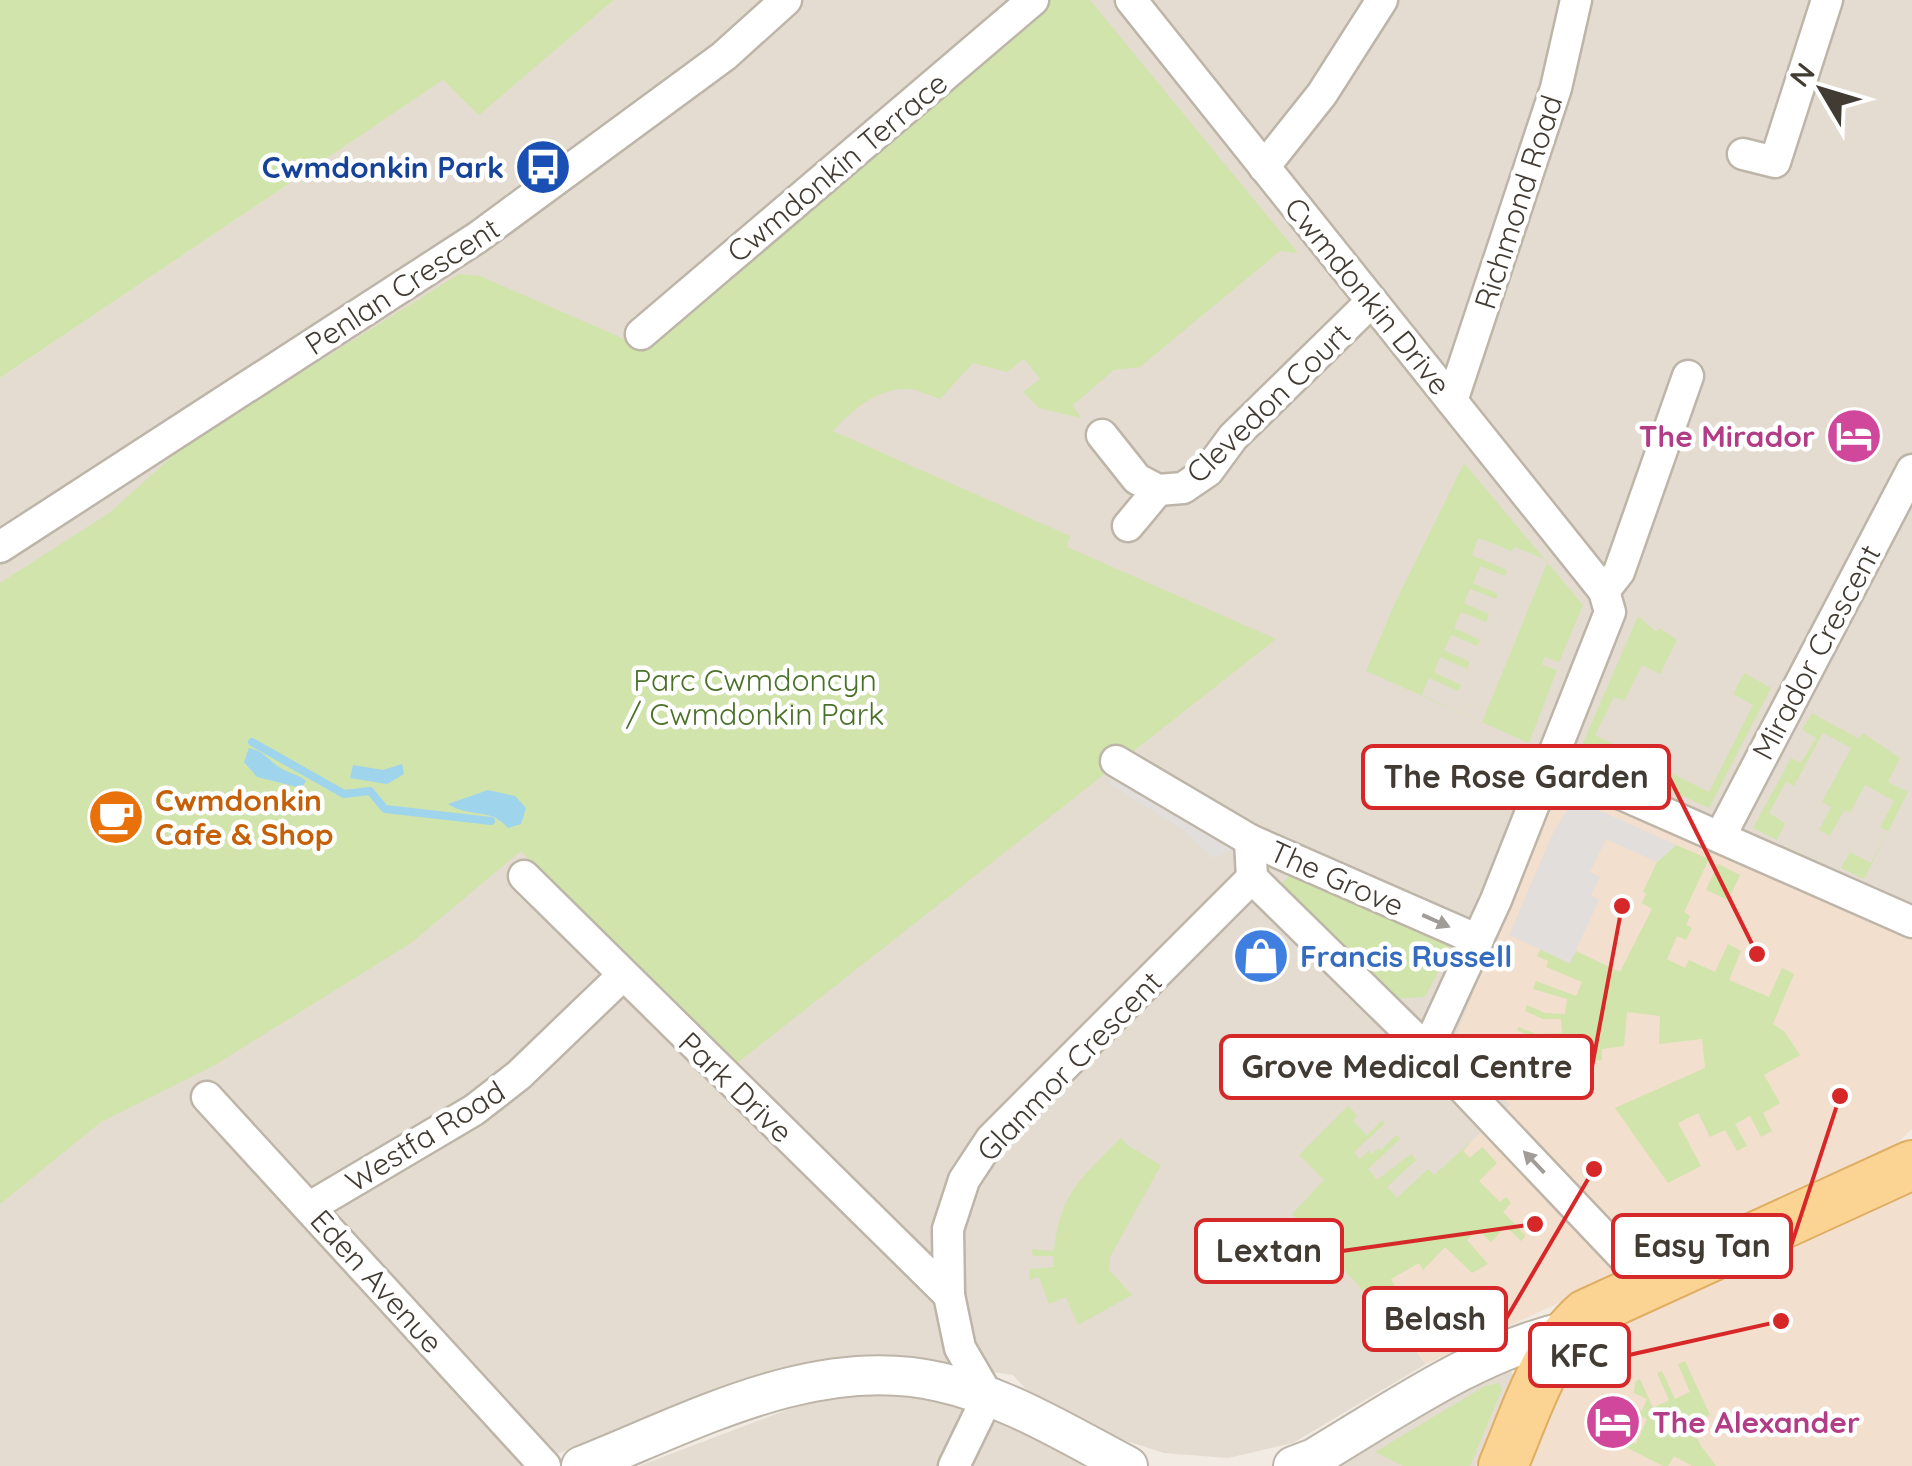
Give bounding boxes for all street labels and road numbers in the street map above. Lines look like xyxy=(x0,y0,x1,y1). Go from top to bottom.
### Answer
street label: Cwmdonkin Terrace xyxy=(719,64,955,270)
street label: Richmond Road xyxy=(1466,90,1570,314)
street label: Cwmdonkin Drive xyxy=(1277,189,1459,403)
street label: Penlan Crescent xyxy=(298,209,506,363)
street label: Clevedon Court xyxy=(1178,315,1358,491)
street label: Mirador Crescent xyxy=(1743,538,1889,766)
street label: The Grove xyxy=(1264,832,1410,924)
street label: Glanmor Crescent xyxy=(969,963,1169,1169)
street label: Park Drive xyxy=(671,1023,801,1151)
street label: Westfa Road xyxy=(338,1072,512,1200)
street label: Eden Avenue xyxy=(303,1201,451,1361)

